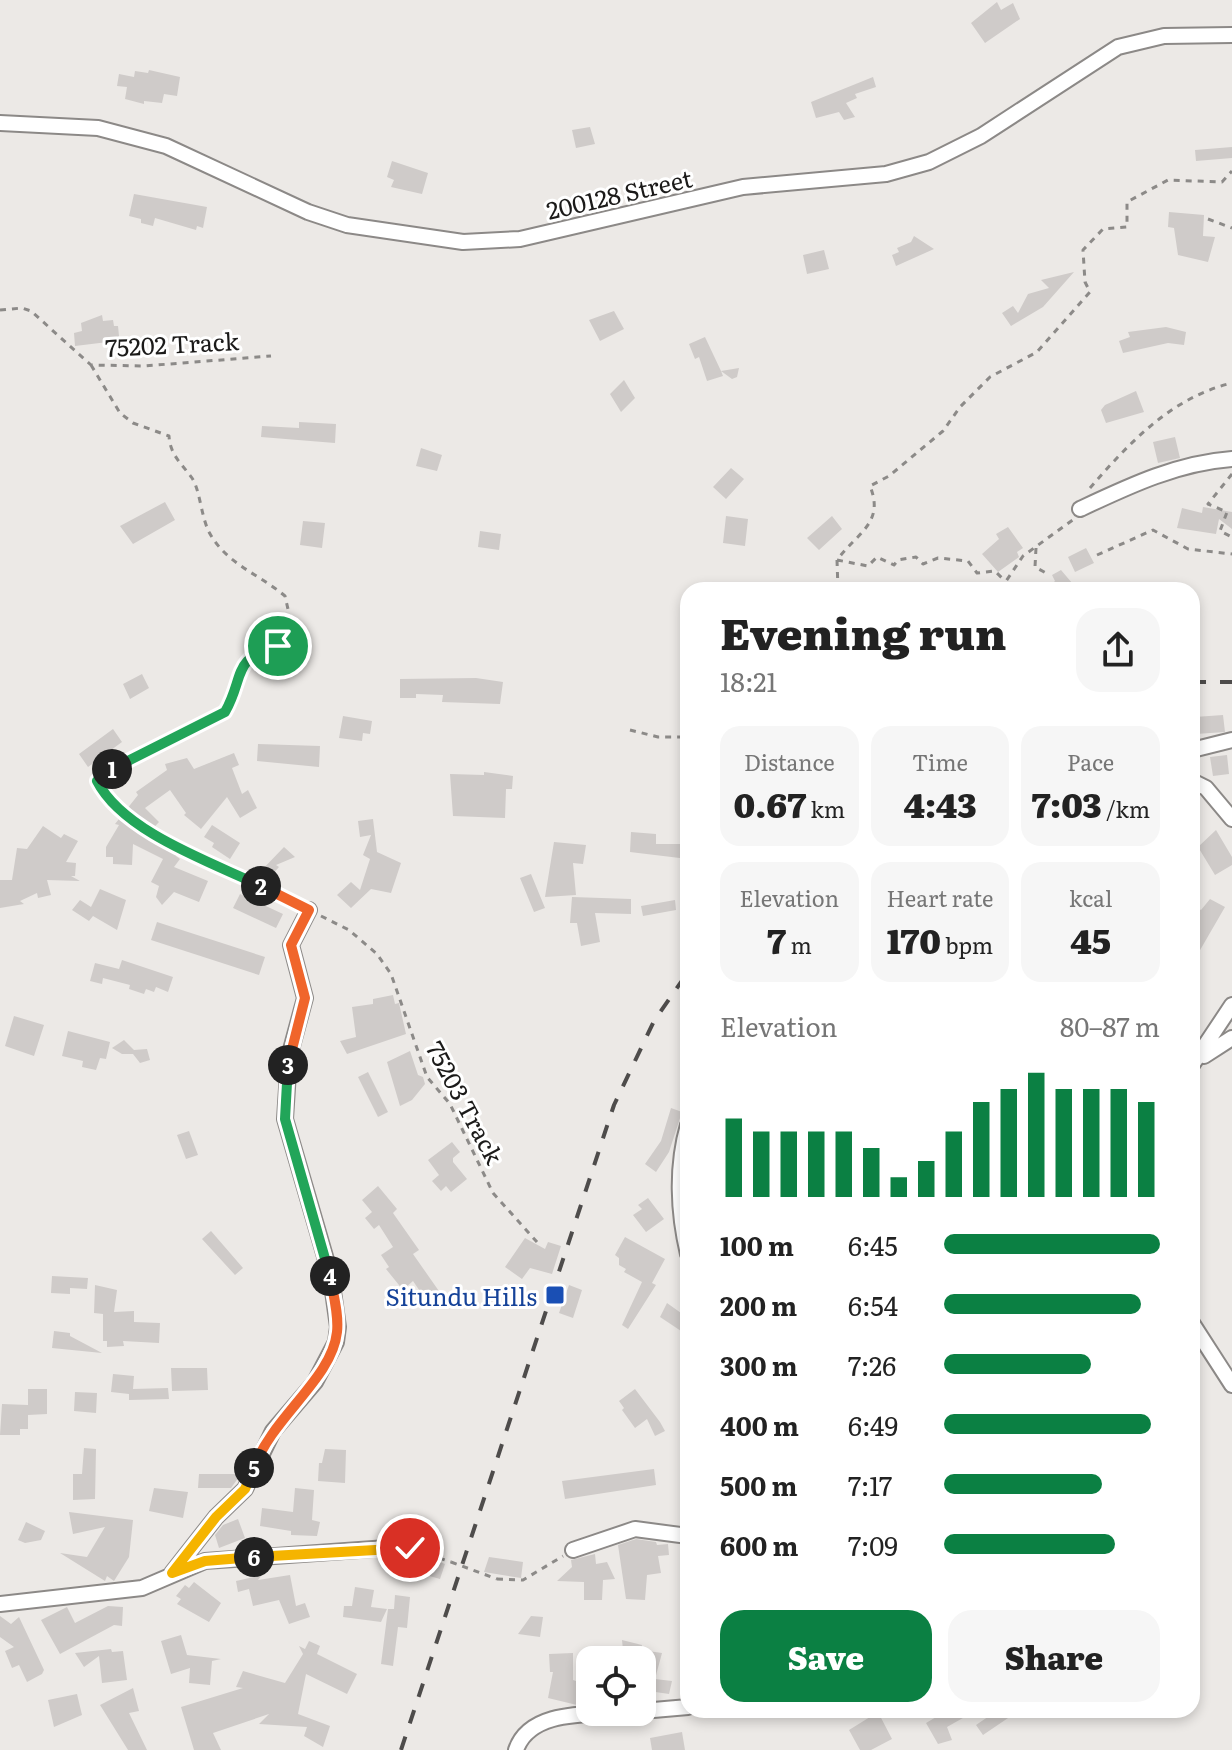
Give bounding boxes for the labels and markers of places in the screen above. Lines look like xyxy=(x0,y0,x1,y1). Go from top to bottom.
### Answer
pin xyxy=(244,612,312,680)
pin: 1 xyxy=(92,749,132,789)
pin: 2 xyxy=(241,866,281,906)
pin: 3 xyxy=(268,1045,308,1085)
pin: 4 xyxy=(310,1256,350,1296)
place label: Situndu Hills xyxy=(386,1278,537,1313)
marker: Situndu Hills xyxy=(544,1284,566,1306)
pin: 5 xyxy=(234,1448,274,1488)
pin xyxy=(376,1514,444,1582)
pin: 6 xyxy=(234,1537,274,1577)

